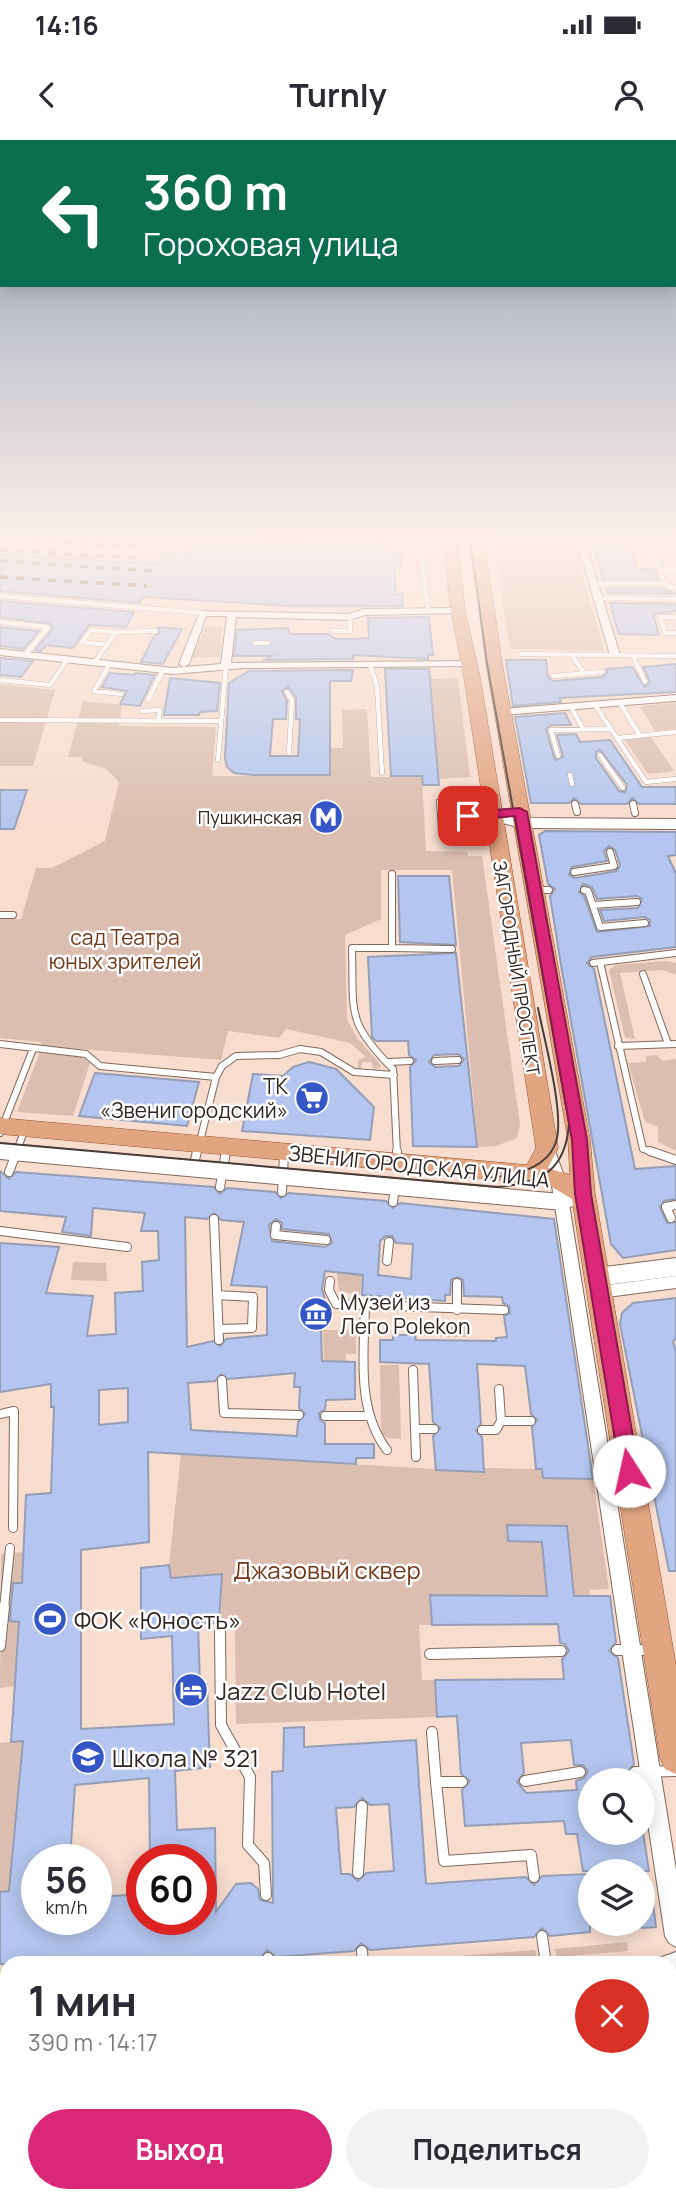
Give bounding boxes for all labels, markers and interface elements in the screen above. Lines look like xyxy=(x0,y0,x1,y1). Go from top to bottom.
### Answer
text: 14:16 xyxy=(35,7,99,43)
text: Turnly xyxy=(289,73,387,117)
icon: back xyxy=(28,76,66,114)
icon: person xyxy=(610,76,648,114)
text: 360 m xyxy=(143,158,288,225)
icon: left xyxy=(28,168,119,259)
text: Гороховая улица xyxy=(143,222,398,266)
pin xyxy=(438,786,498,846)
icon: arrive xyxy=(449,797,487,835)
metro station icon: Пушкинская xyxy=(307,798,345,836)
place label: Пушкинская xyxy=(198,805,302,829)
street label: ЗАГОРОДНЫЙ ПРОСПЕКТ xyxy=(488,859,546,1077)
park label: сад Театра юных зрителей xyxy=(49,923,201,975)
place label: ТК «Звенигородский» xyxy=(100,1072,289,1124)
supermarket icon: ТК «Звенигородский» xyxy=(293,1079,331,1117)
street label: ЗВЕНИГОРОДСКАЯ УЛИЦА xyxy=(287,1138,551,1194)
place label: Музей из Лего Polekon xyxy=(340,1288,470,1340)
museum icon: Музей из Лего Polekon xyxy=(297,1295,335,1333)
position arrow xyxy=(592,1434,666,1508)
park label: Джазовый сквер xyxy=(233,1553,421,1586)
sports icon: ФОК «Юность» xyxy=(31,1600,69,1638)
place label: ФОК «Юность» xyxy=(74,1603,241,1636)
hotel icon: Jazz Club Hotel xyxy=(172,1671,210,1709)
place label: Jazz Club Hotel xyxy=(216,1674,386,1707)
school or university icon: Школа № 321 xyxy=(69,1738,107,1776)
place label: Школа № 321 xyxy=(112,1741,259,1774)
map controls xyxy=(578,1768,655,1936)
button: search xyxy=(578,1768,655,1845)
speed limit sign: 60 xyxy=(126,1844,217,1935)
text: 56 xyxy=(45,1856,88,1904)
button: layers xyxy=(578,1859,655,1936)
text: km/h xyxy=(46,1895,87,1919)
text: 1 мин xyxy=(28,1971,137,2029)
button: close xyxy=(575,1979,649,2053)
text: 390 m · 14:17 xyxy=(28,2026,157,2058)
button: Выход xyxy=(28,2109,332,2189)
button: Поделиться xyxy=(346,2109,649,2189)

